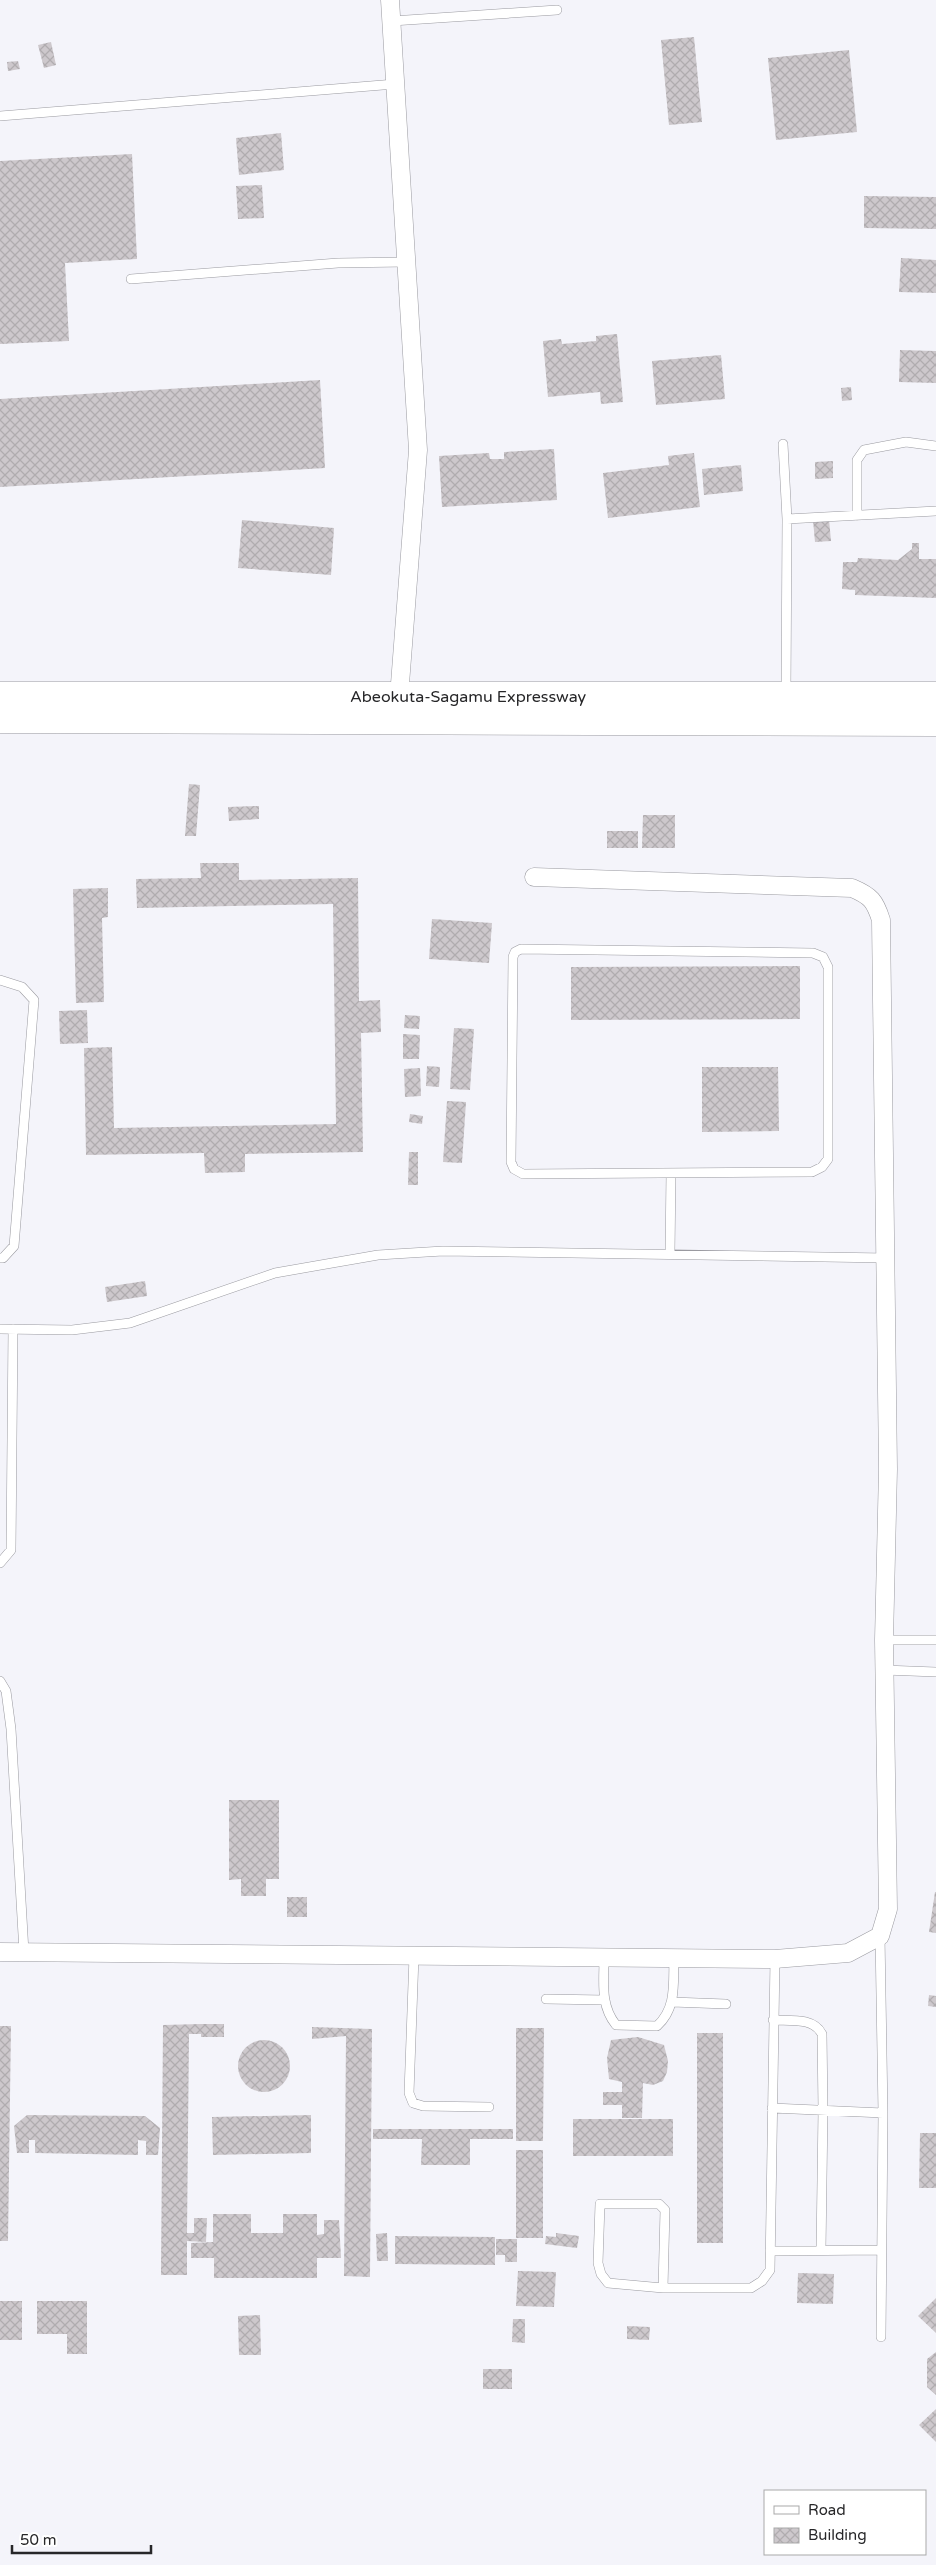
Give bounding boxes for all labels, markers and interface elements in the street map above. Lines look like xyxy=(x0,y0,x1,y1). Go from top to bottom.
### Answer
street label: Abeokuta-Sagamu Expressway xyxy=(350,687,586,707)
legend xyxy=(764,2490,926,2555)
text: Road xyxy=(808,2501,846,2519)
scale bar xyxy=(12,2522,151,2554)
text: Building xyxy=(808,2526,867,2544)
text: 50 m xyxy=(20,2531,57,2549)

